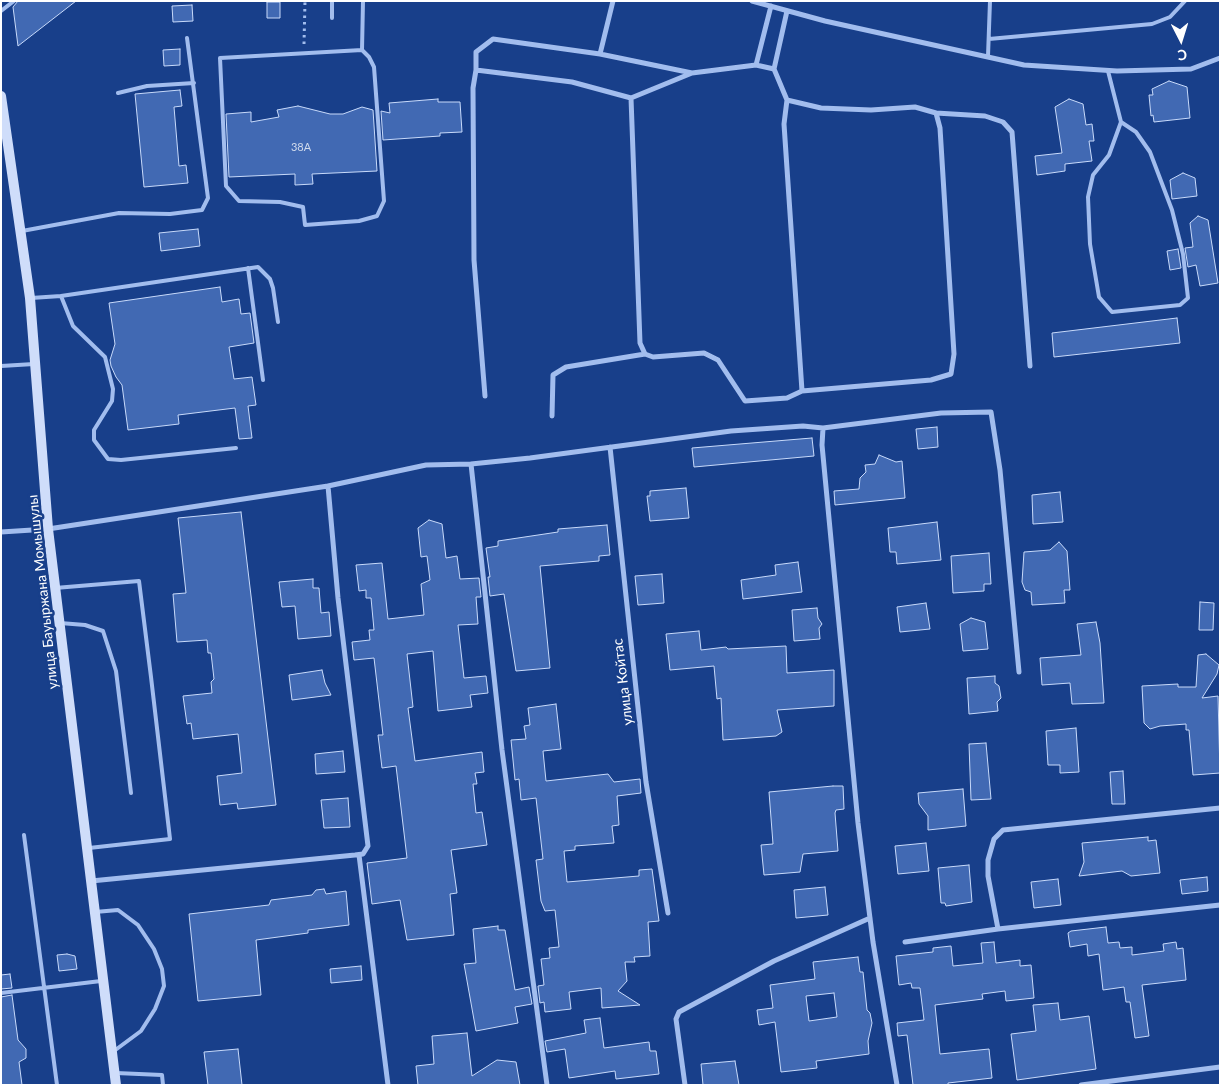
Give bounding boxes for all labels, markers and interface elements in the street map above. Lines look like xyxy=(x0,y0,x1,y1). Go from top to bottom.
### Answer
north arrow xyxy=(1156,15,1206,65)
text: С xyxy=(1177,47,1188,64)
house number: 38А xyxy=(291,140,311,154)
street label: улица Бауыржана Момышулы xyxy=(24,494,62,690)
street label: улица Койтас xyxy=(609,638,637,726)

